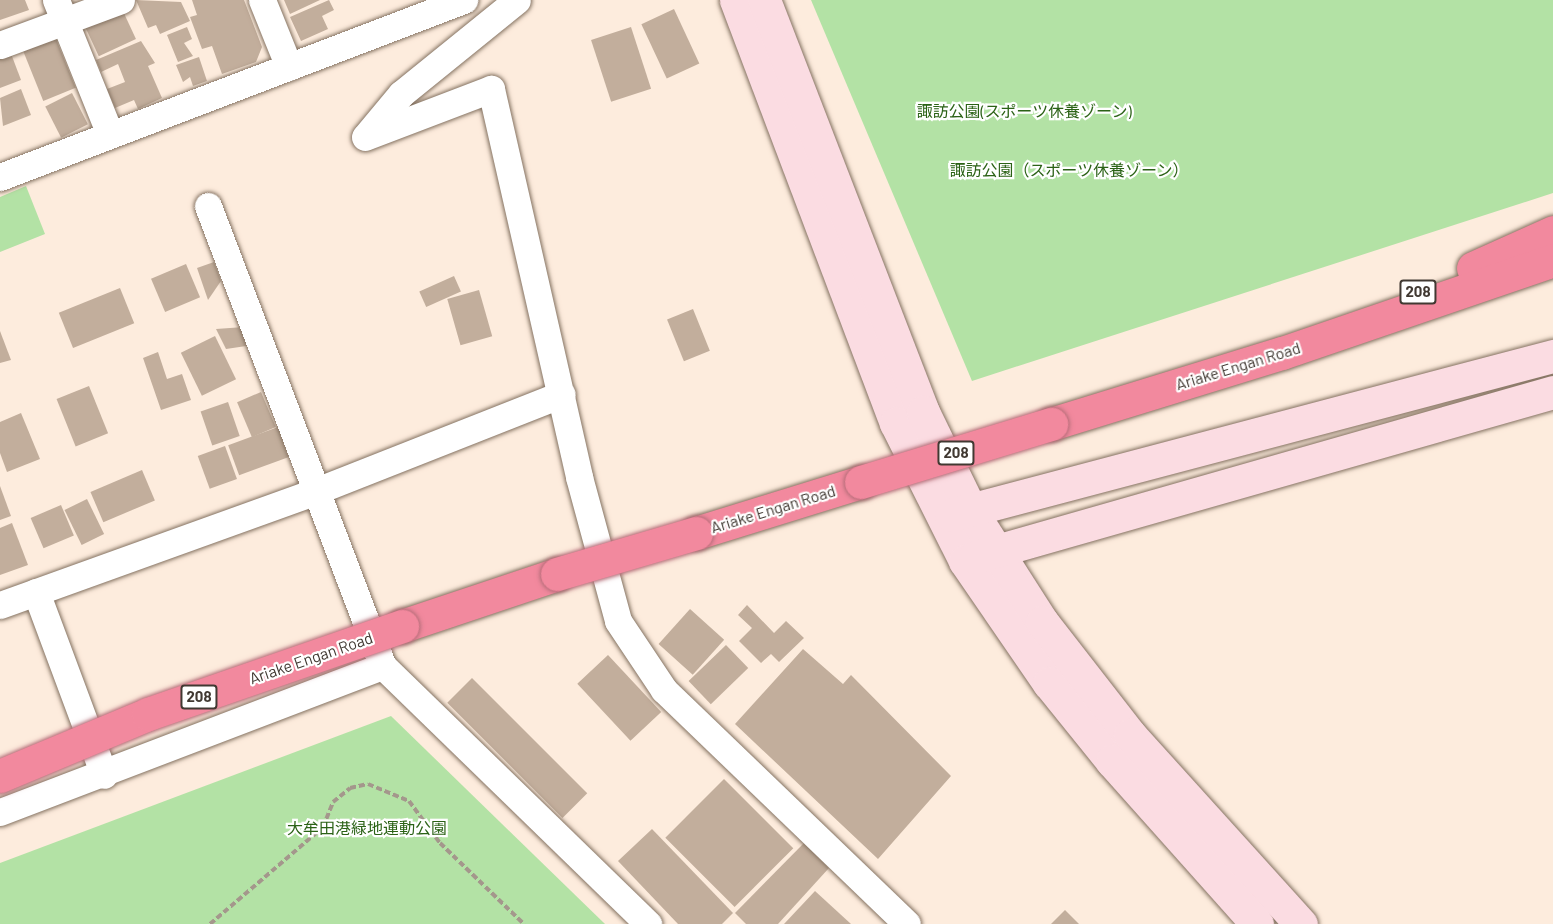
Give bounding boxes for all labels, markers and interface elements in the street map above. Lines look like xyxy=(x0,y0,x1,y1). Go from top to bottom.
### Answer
park label: 諏訪公園(スポーツ休養ゾーン) xyxy=(916,101,1132,121)
park label: 諏訪公園（スポーツ休養ゾーン） xyxy=(949,160,1189,180)
road number: 208 xyxy=(1398,280,1438,304)
street label: Ariake Engan Road xyxy=(1173,338,1303,394)
road number: 208 xyxy=(936,441,976,465)
street label: Ariake Engan Road xyxy=(708,481,838,537)
street label: Ariake Engan Road xyxy=(247,628,375,688)
road number: 208 xyxy=(180,685,218,709)
park label: 大牟田港緑地運動公園 xyxy=(287,818,447,838)

